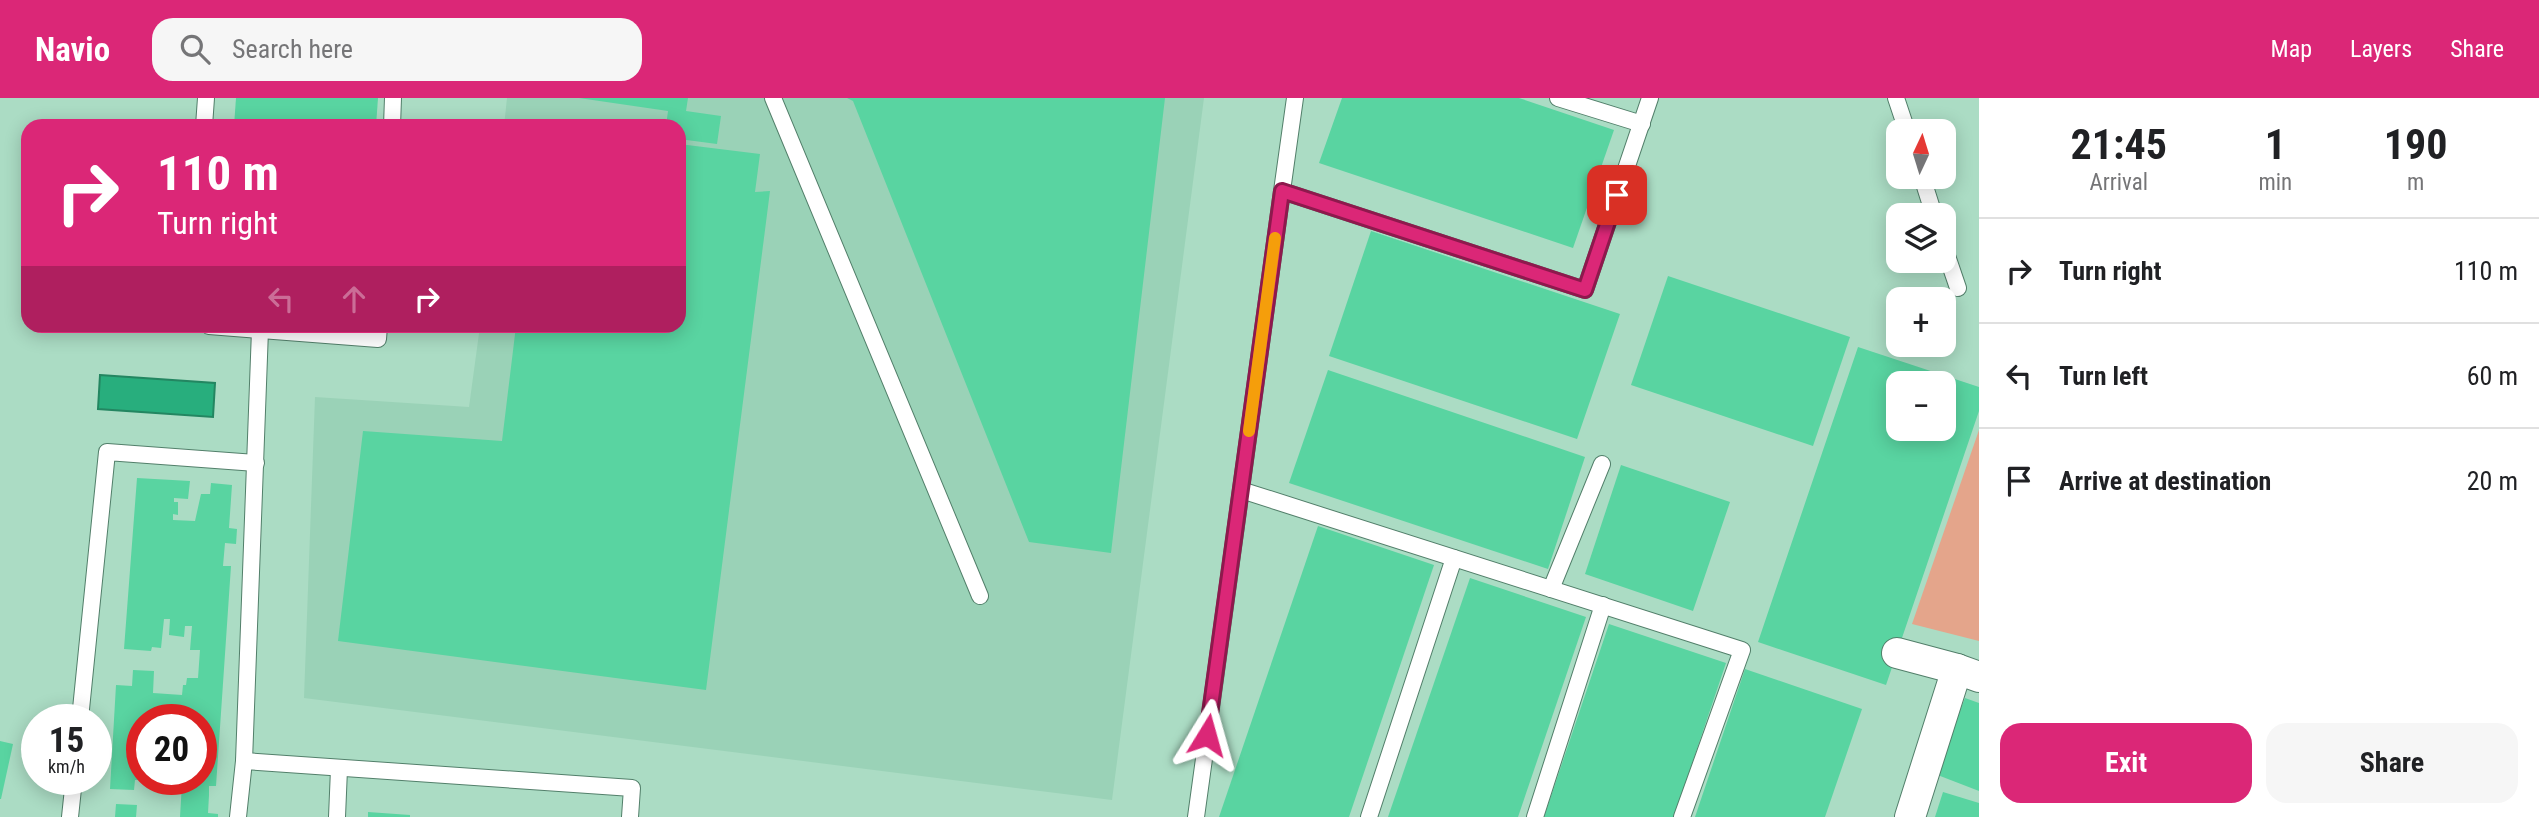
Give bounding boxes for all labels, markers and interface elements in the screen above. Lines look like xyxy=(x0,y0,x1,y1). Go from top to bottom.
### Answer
search box xyxy=(152,18,642,81)
text: Navio xyxy=(35,30,110,69)
icon: search xyxy=(176,30,214,68)
text: Search here xyxy=(232,34,353,64)
text: Map xyxy=(2271,35,2312,63)
text: Layers xyxy=(2350,35,2412,63)
text: Share xyxy=(2450,35,2504,63)
north arrow xyxy=(1886,119,1956,189)
map controls xyxy=(1886,119,1956,441)
text: 21:45 xyxy=(2071,120,2167,169)
text: 1 xyxy=(2265,120,2286,169)
text: 190 xyxy=(2384,120,2447,169)
text: 110 m xyxy=(157,145,279,202)
icon: right xyxy=(42,147,133,238)
pin xyxy=(1587,165,1647,225)
text: Arrival xyxy=(2089,169,2148,196)
text: min xyxy=(2258,169,2292,196)
text: m xyxy=(2407,169,2424,196)
icon: arrive xyxy=(1598,176,1636,214)
button: layers xyxy=(1886,203,1956,273)
text: Turn right xyxy=(157,204,278,242)
icon: right xyxy=(2000,252,2038,290)
text: Turn right xyxy=(2059,256,2161,286)
text: 110 m xyxy=(2454,256,2518,286)
icon: left xyxy=(262,280,300,318)
icon: ahead xyxy=(335,280,373,318)
icon: right xyxy=(408,280,446,318)
button: + xyxy=(1886,287,1956,357)
icon: left xyxy=(2000,357,2038,395)
text: Turn left xyxy=(2059,361,2148,391)
text: 60 m xyxy=(2467,361,2518,391)
button: − xyxy=(1886,371,1956,441)
icon: arrive xyxy=(2000,462,2038,500)
text: Arrive at destination xyxy=(2059,466,2271,496)
text: 20 m xyxy=(2467,466,2518,496)
position arrow xyxy=(1170,698,1244,772)
speed limit sign: 20 xyxy=(126,704,217,795)
text: 15 xyxy=(49,720,84,761)
button: Exit xyxy=(2000,723,2252,803)
button: Share xyxy=(2266,723,2518,803)
text: km/h xyxy=(48,756,85,777)

